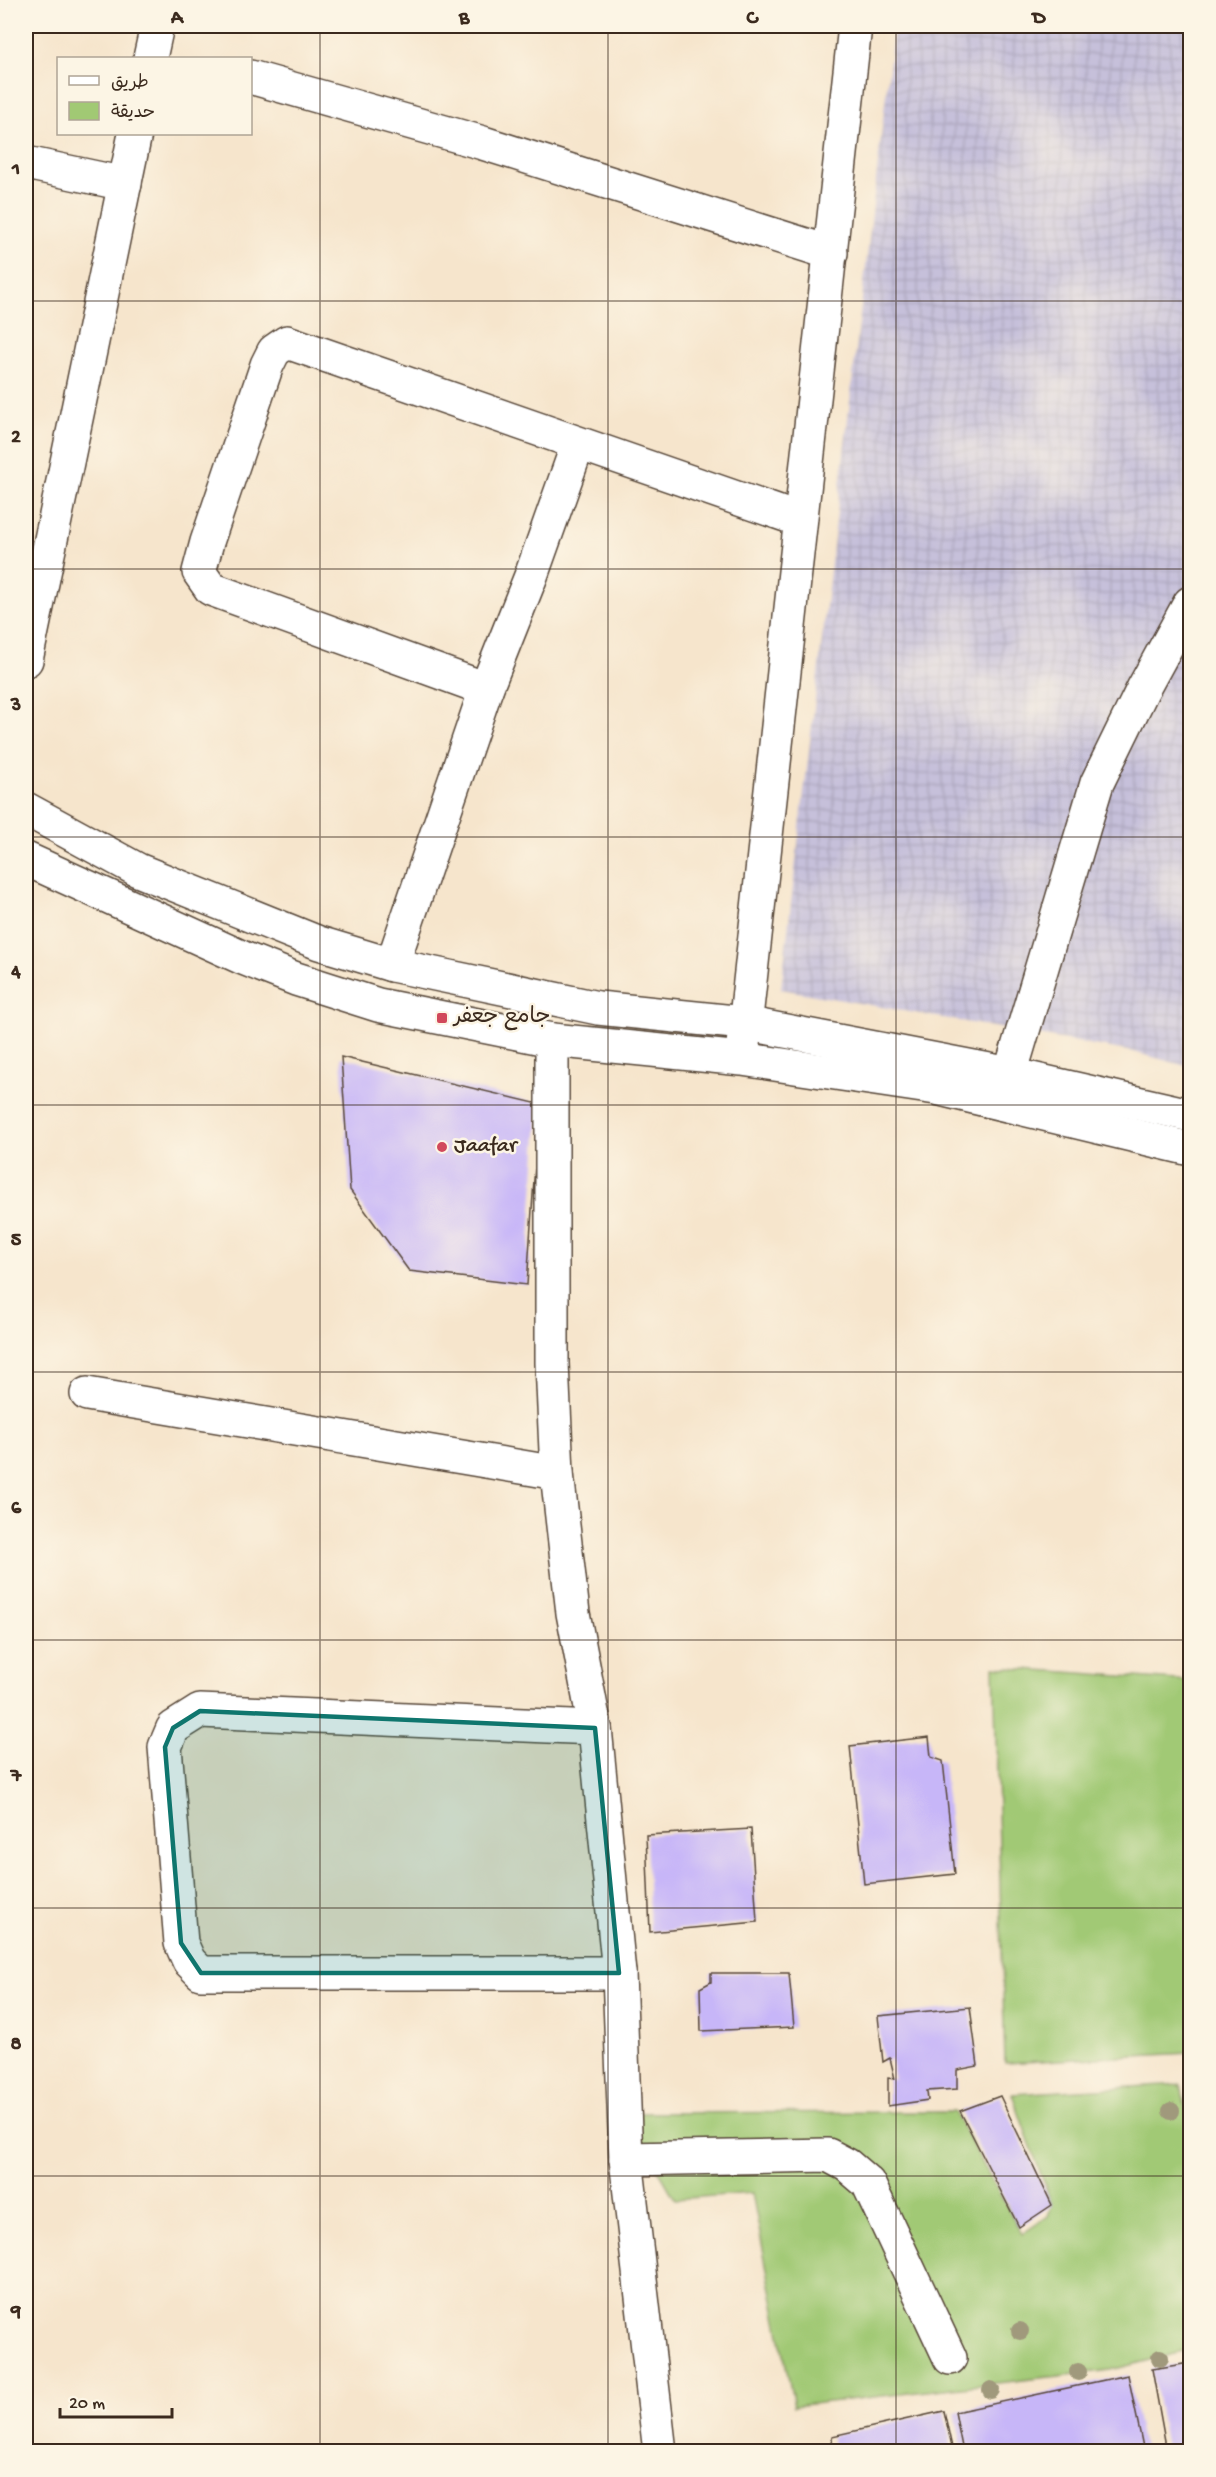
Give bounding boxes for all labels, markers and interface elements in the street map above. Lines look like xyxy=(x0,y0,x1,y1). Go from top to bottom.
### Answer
text: A xyxy=(170,8,185,31)
text: B xyxy=(458,8,470,31)
text: C xyxy=(746,8,760,31)
text: D xyxy=(1030,8,1046,31)
legend xyxy=(57,57,252,135)
text: طريق xyxy=(111,73,149,94)
text: حديقة xyxy=(111,103,155,124)
text: 1 xyxy=(11,159,20,182)
text: 2 xyxy=(11,427,21,450)
text: 3 xyxy=(10,695,21,718)
text: 4 xyxy=(10,962,21,985)
place label: جامع جعفر xyxy=(452,1005,551,1031)
marker: جامع جعفر xyxy=(435,1011,449,1025)
place label: Jaafar xyxy=(454,1134,519,1160)
marker: Jaafar xyxy=(435,1140,449,1154)
text: 5 xyxy=(11,1230,22,1253)
text: 6 xyxy=(11,1498,22,1521)
text: 7 xyxy=(10,1766,23,1789)
text: 8 xyxy=(11,2034,22,2057)
text: 9 xyxy=(10,2302,21,2325)
scale bar xyxy=(60,2381,172,2419)
text: 20 m xyxy=(69,2394,105,2415)

